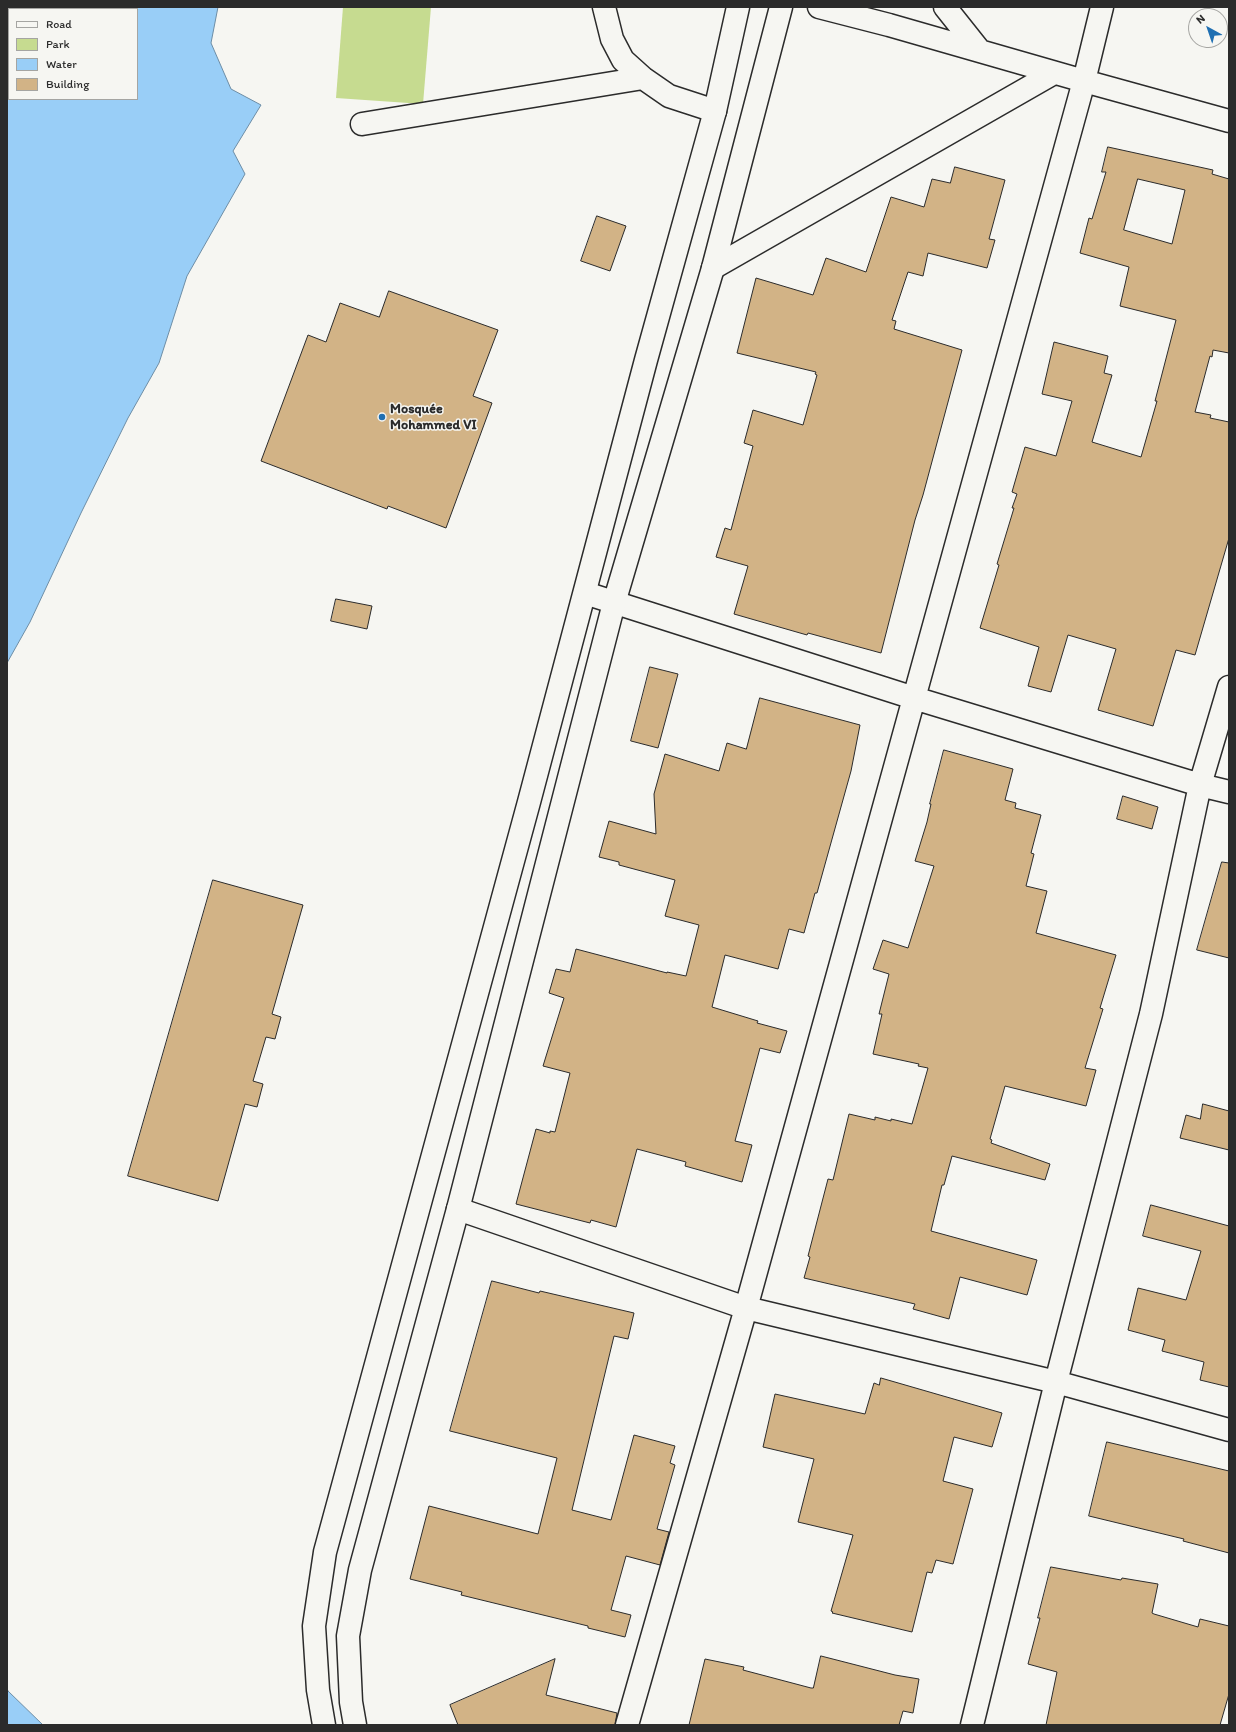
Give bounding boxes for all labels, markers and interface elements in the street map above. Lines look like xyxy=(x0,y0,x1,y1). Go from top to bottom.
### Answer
legend xyxy=(8,8,138,100)
north arrow xyxy=(1188,8,1228,48)
text: N xyxy=(1194,12,1208,27)
text: Road xyxy=(46,17,72,31)
text: Park xyxy=(46,37,70,51)
text: Water xyxy=(46,57,77,71)
text: Building xyxy=(46,77,89,91)
place label: Mosquée Mohammed VI xyxy=(390,401,477,434)
marker: Mosquée Mohammed VI xyxy=(377,412,387,422)

